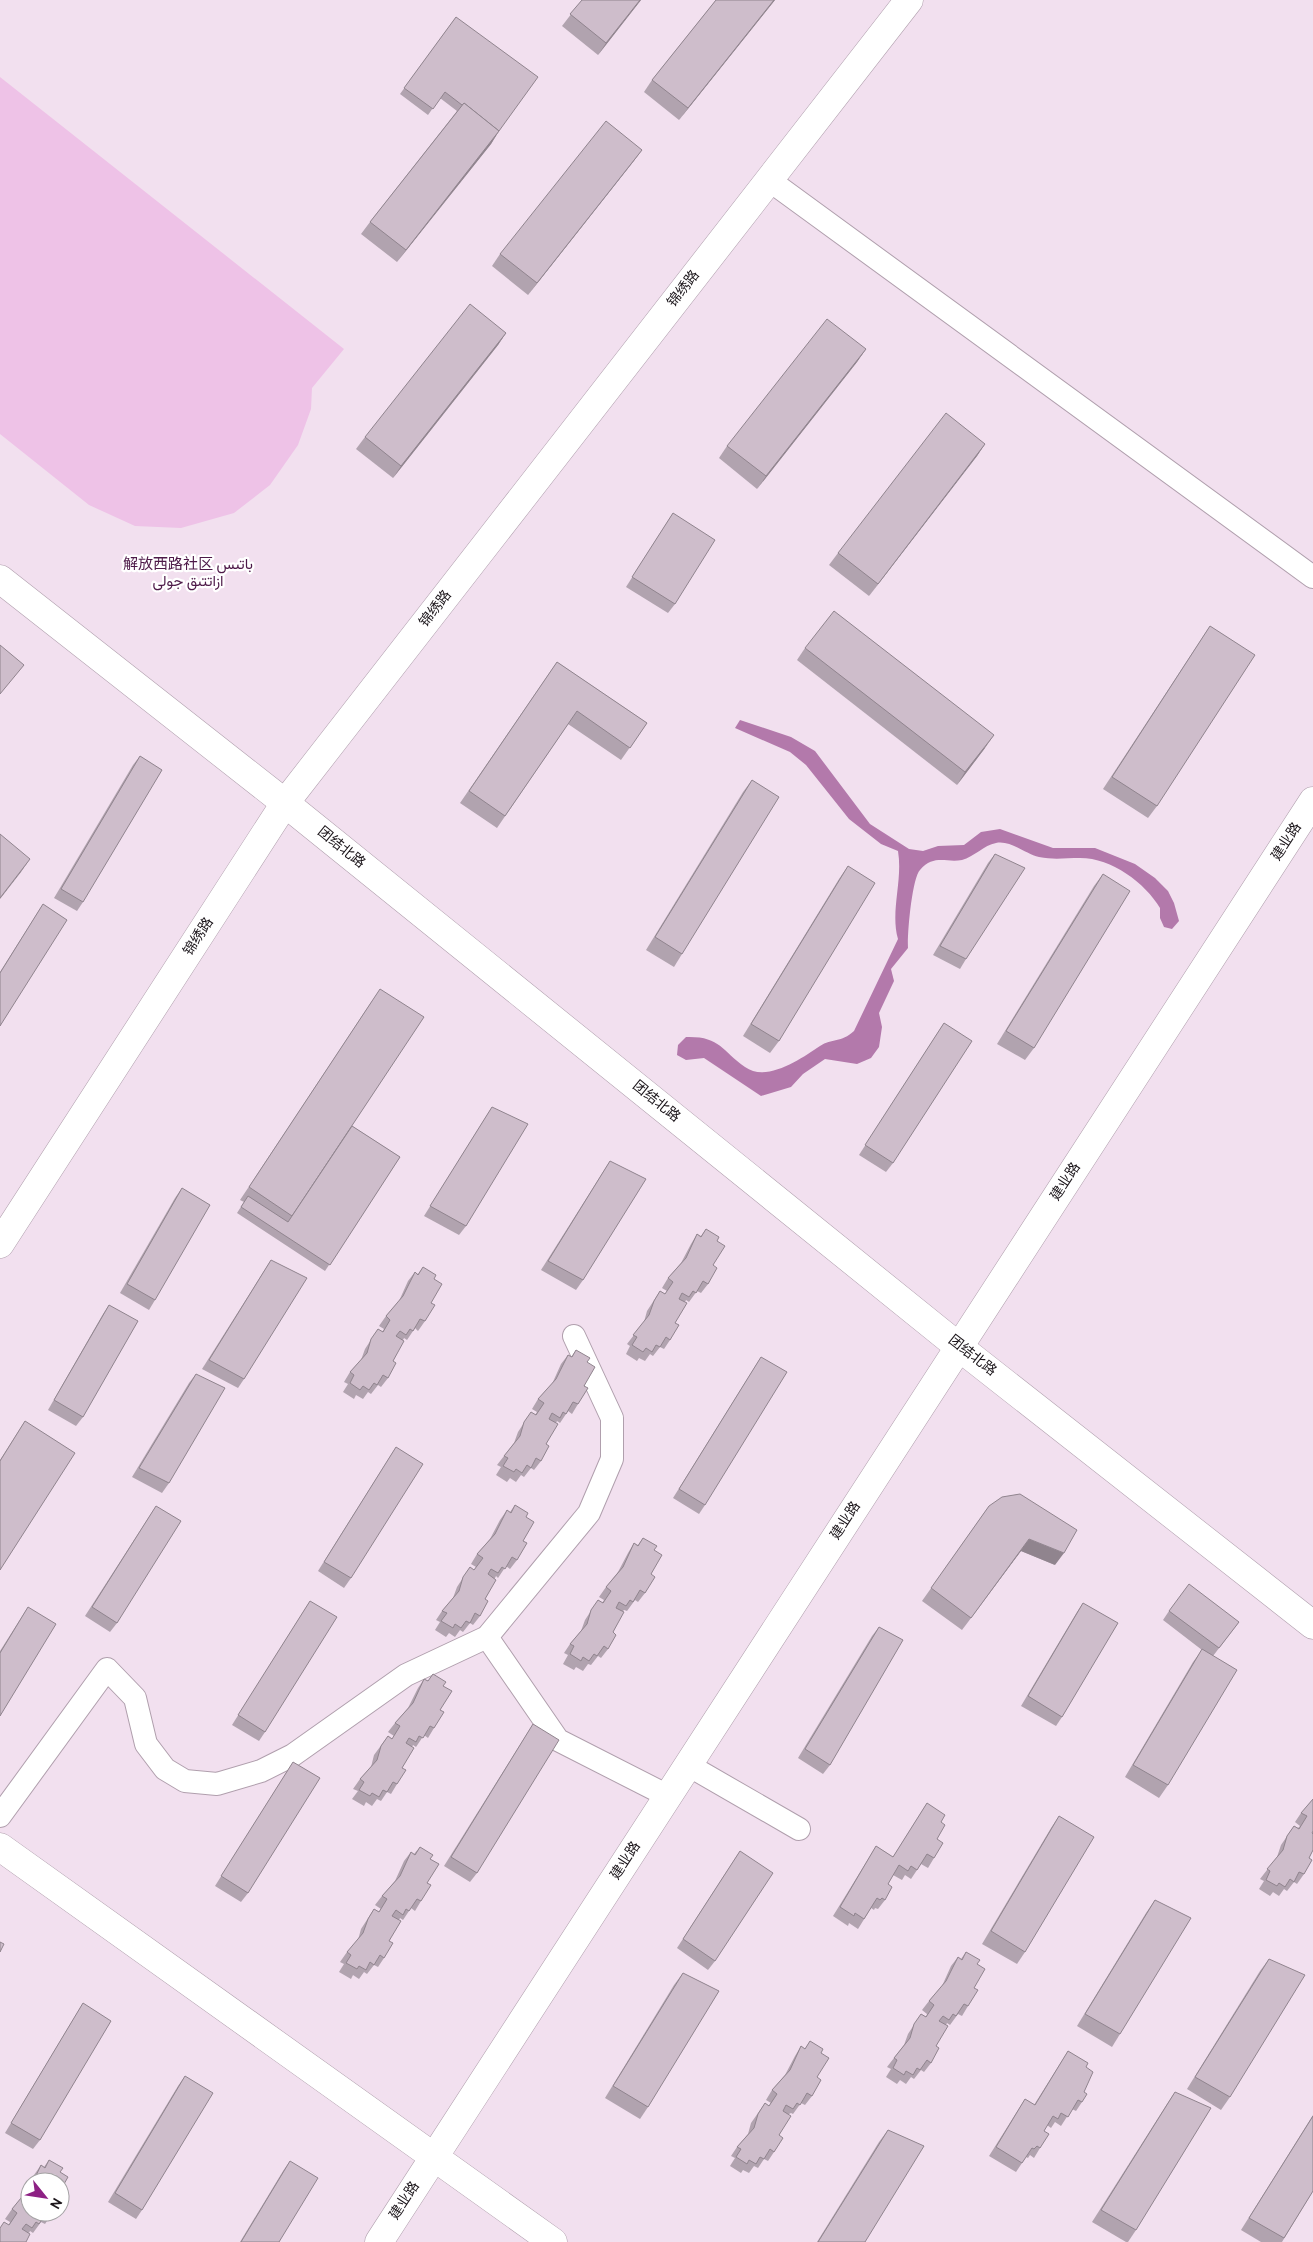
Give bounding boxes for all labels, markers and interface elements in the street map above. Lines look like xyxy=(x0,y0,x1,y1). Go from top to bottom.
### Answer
street label: 锦绣路 xyxy=(664,267,704,311)
district label: 解放西路社区 باتىس ازاتتىق جولى xyxy=(123,556,253,592)
street label: 锦绣路 xyxy=(416,587,456,631)
street label: 建业路 xyxy=(1268,820,1306,864)
street label: 团结北路 xyxy=(314,823,369,872)
street label: 锦绣路 xyxy=(180,915,218,959)
street label: 团结北路 xyxy=(629,1077,684,1126)
street label: 建业路 xyxy=(1047,1160,1085,1204)
street label: 团结北路 xyxy=(945,1331,1000,1380)
street label: 建业路 xyxy=(827,1499,865,1543)
street label: 建业路 xyxy=(607,1839,645,1883)
north arrow xyxy=(20,2172,70,2222)
street label: 建业路 xyxy=(386,2179,424,2223)
text: N xyxy=(45,2194,65,2211)

